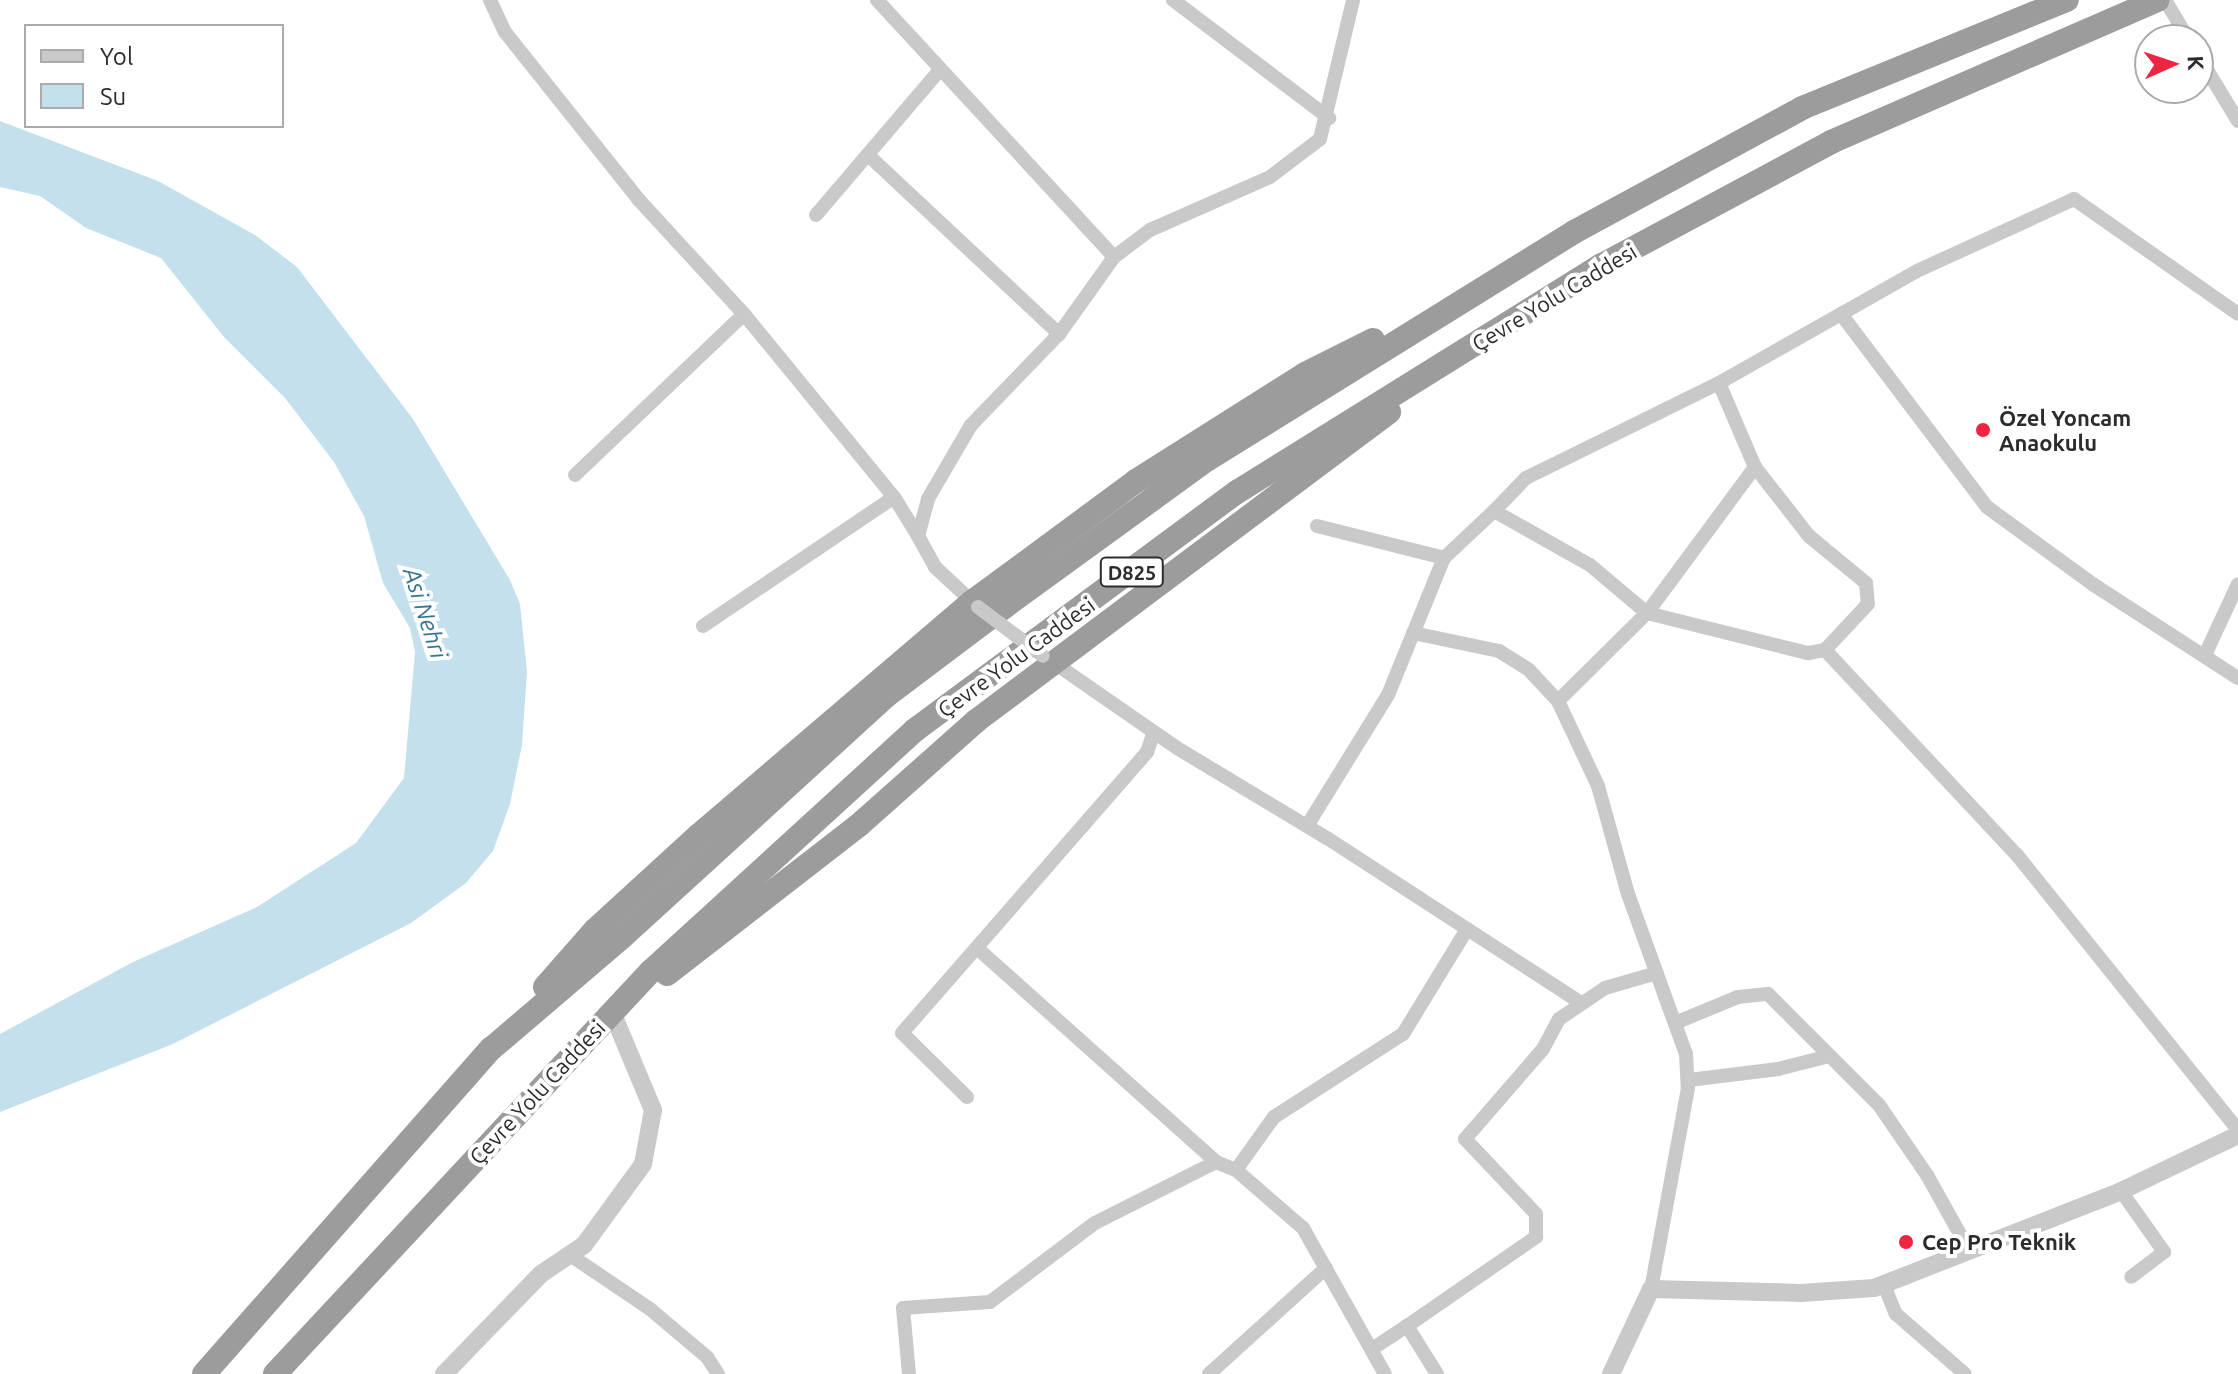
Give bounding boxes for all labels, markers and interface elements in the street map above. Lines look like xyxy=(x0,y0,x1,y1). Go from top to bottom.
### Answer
legend xyxy=(24,24,284,128)
north arrow xyxy=(2134,24,2214,104)
text: Yol xyxy=(100,43,133,70)
text: K xyxy=(2184,55,2209,71)
text: Su xyxy=(100,83,126,110)
street label: Çevre Yolu Caddesi xyxy=(1467,237,1641,357)
place label: Özel Yoncam Anaokulu xyxy=(1999,404,2131,456)
marker: Özel Yoncam Anaokulu xyxy=(1974,421,1992,439)
road number: D825 xyxy=(1098,556,1166,588)
water label: Asi Nehri xyxy=(397,564,453,662)
street label: Çevre Yolu Caddesi xyxy=(932,591,1100,723)
street label: Çevre Yolu Caddesi xyxy=(463,1014,611,1170)
place label: Cep Pro Teknik xyxy=(1922,1229,2076,1255)
marker: Cep Pro Teknik xyxy=(1897,1233,1915,1251)

